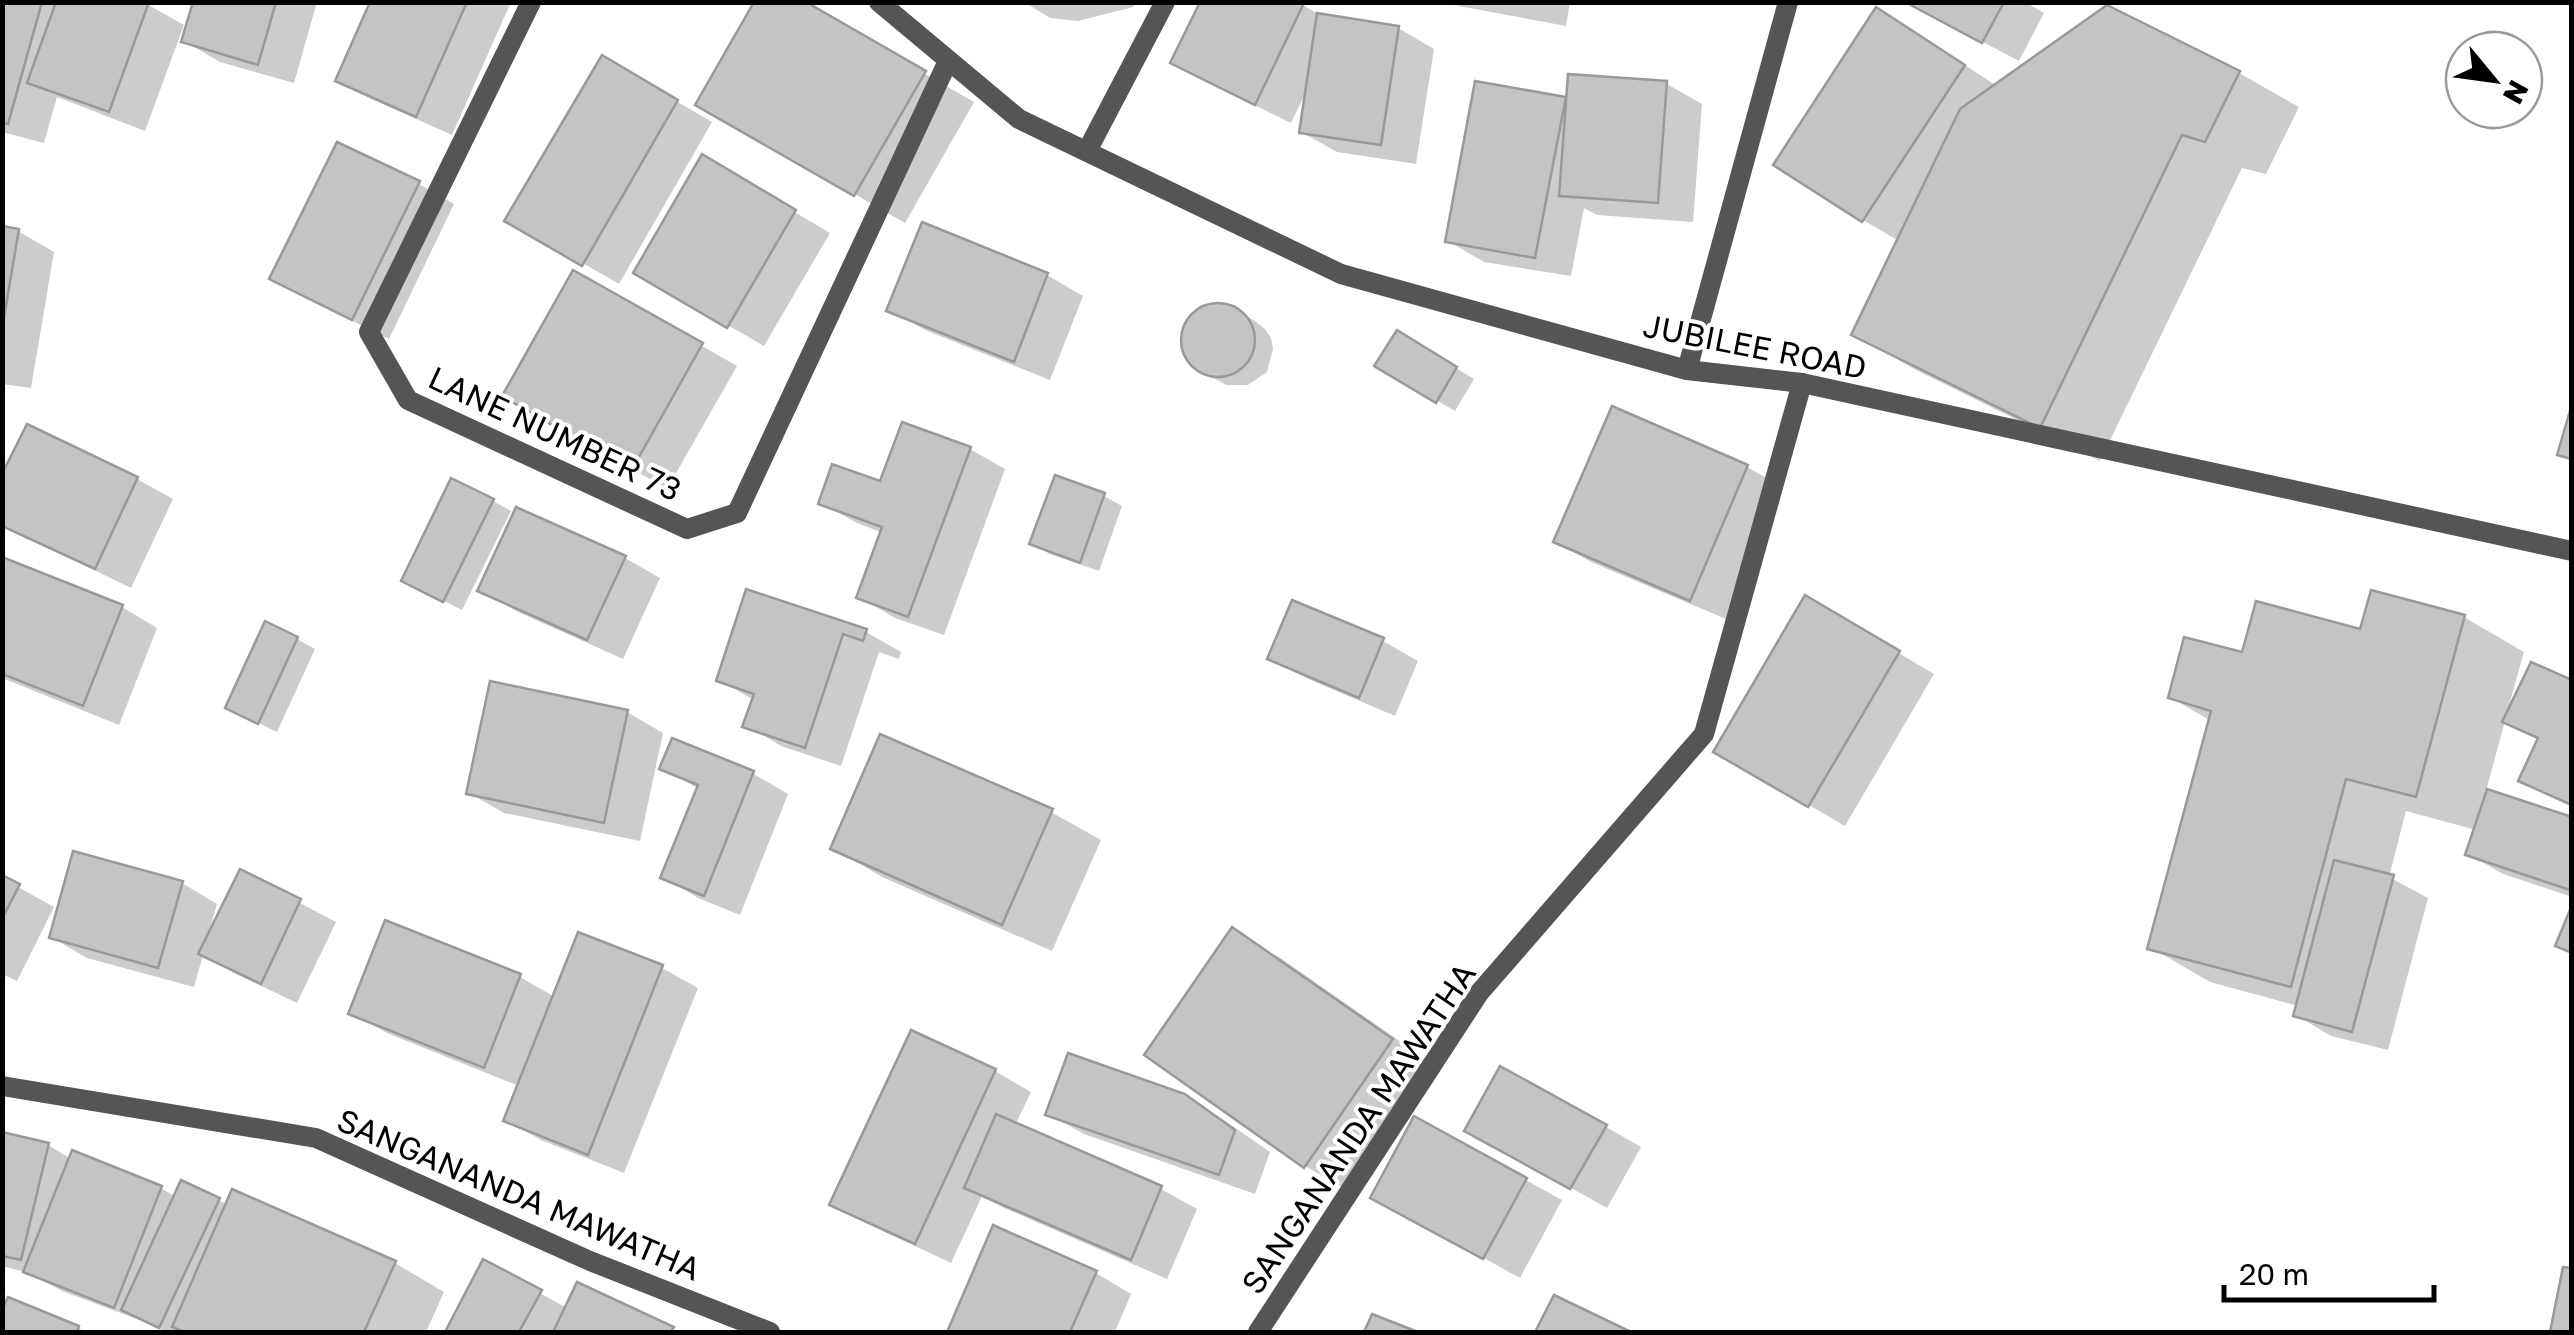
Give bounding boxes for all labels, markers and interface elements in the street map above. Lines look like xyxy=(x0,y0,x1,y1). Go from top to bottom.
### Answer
north arrow xyxy=(2444,30,2544,130)
text: N xyxy=(2497,75,2536,110)
street label: JUBILEE ROAD xyxy=(1640,306,1870,386)
street label: LANE NUMBER 73 xyxy=(423,358,687,508)
street label: SANGANANDA MAWATHA xyxy=(1233,955,1483,1301)
street label: SANGANANDA MAWATHA xyxy=(332,1100,706,1288)
scale bar xyxy=(2224,1240,2434,1302)
text: 20 m xyxy=(2239,1256,2309,1292)

